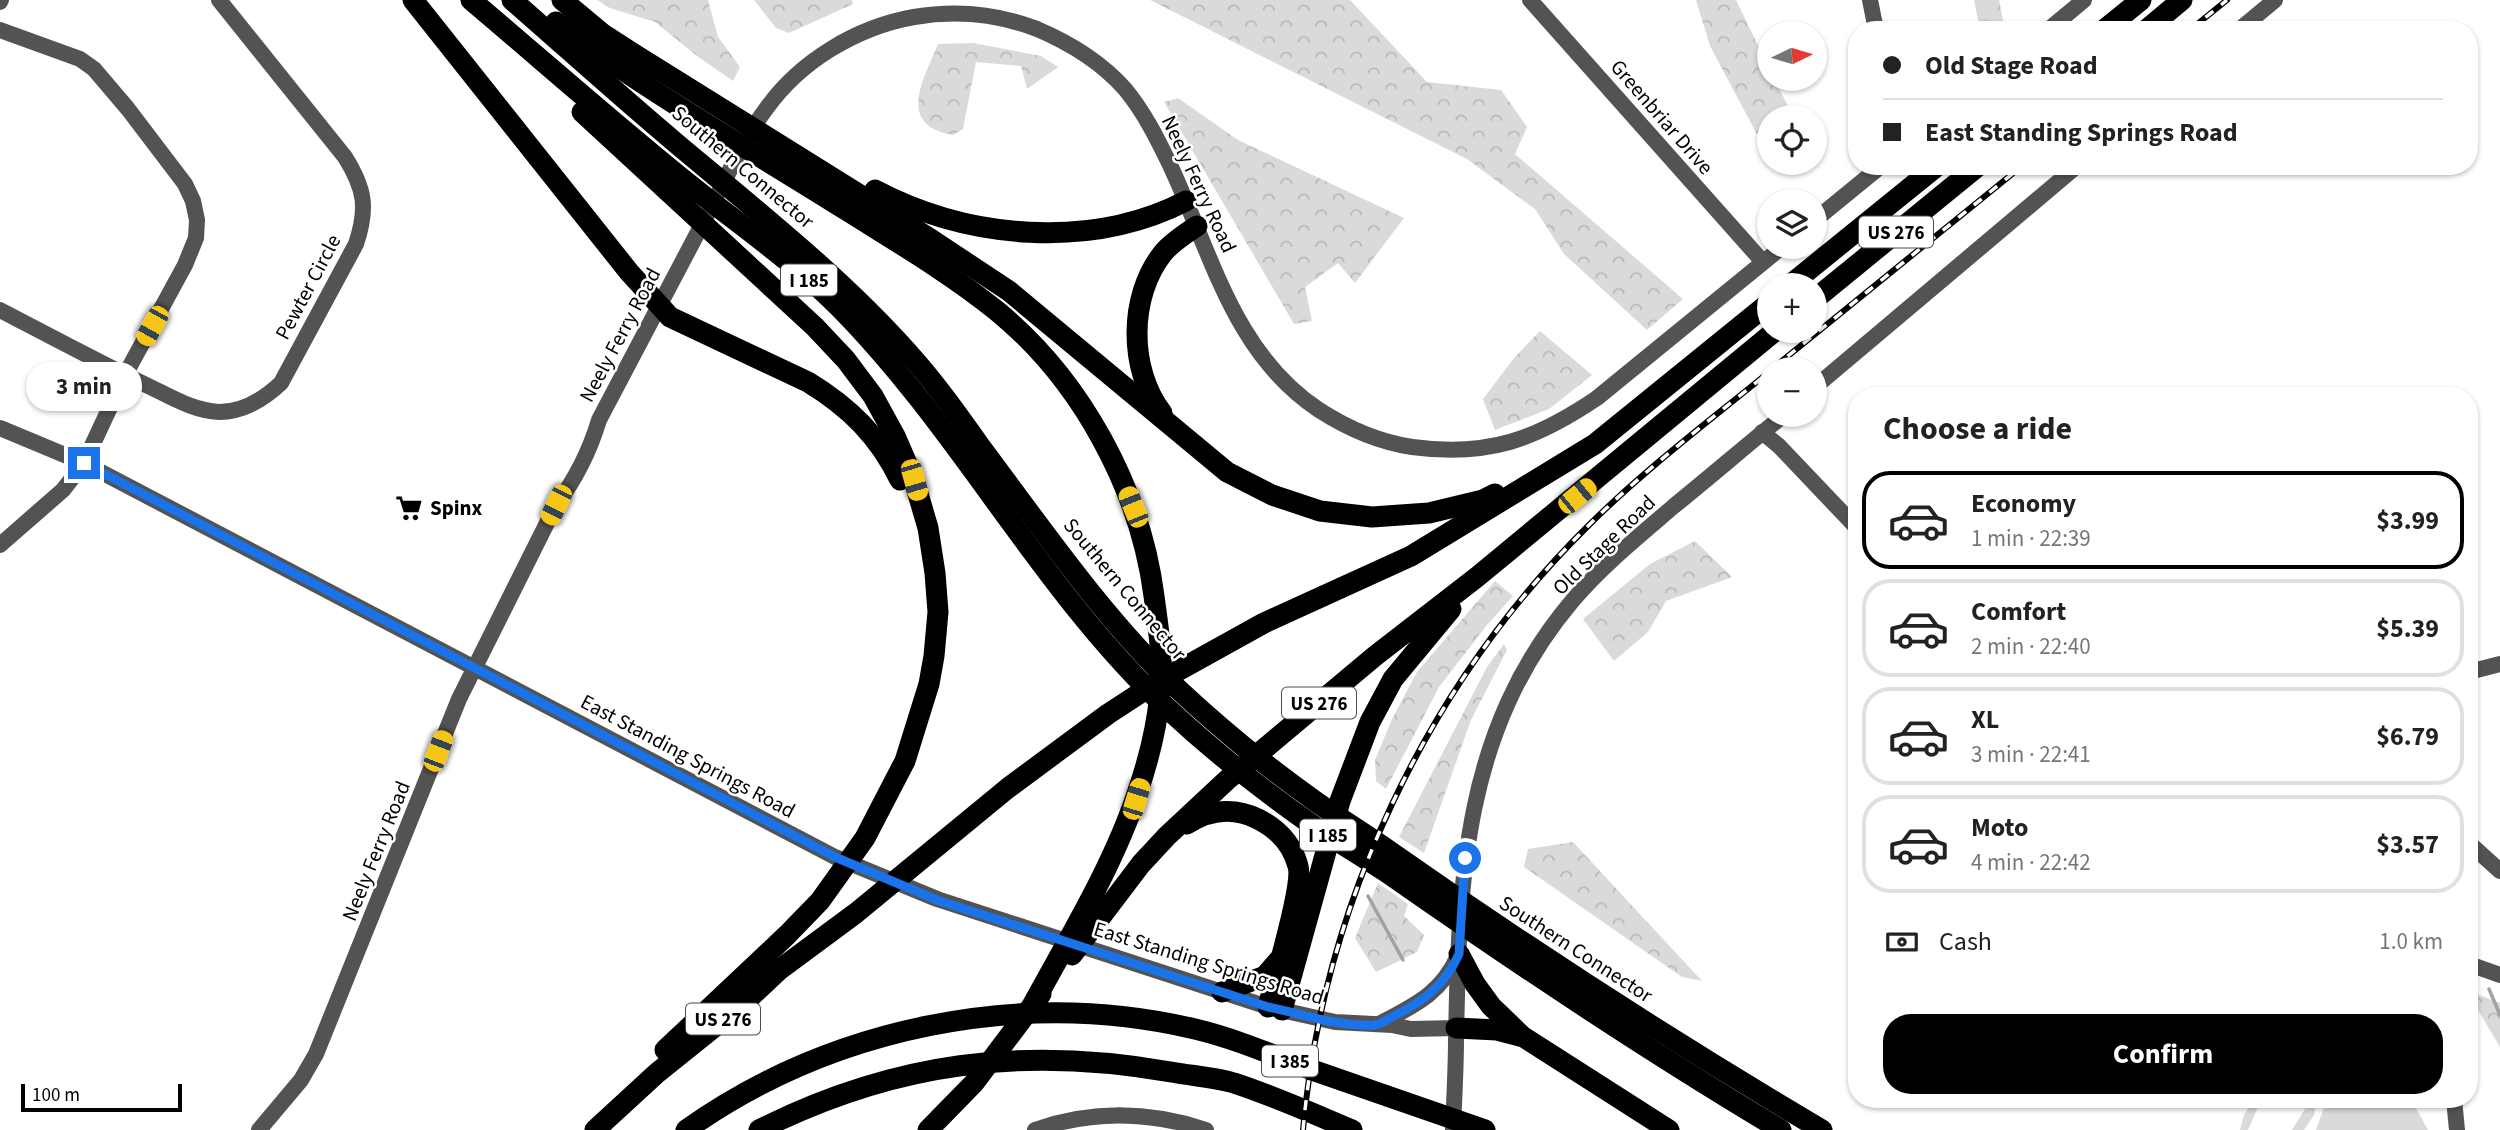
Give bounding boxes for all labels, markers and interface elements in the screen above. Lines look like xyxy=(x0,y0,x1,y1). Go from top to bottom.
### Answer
north arrow xyxy=(1757,21,1827,91)
map controls xyxy=(1757,21,1827,427)
text: Old Stage Road xyxy=(1925,47,2098,84)
street label: Greenbriar Drive xyxy=(1603,53,1721,181)
street label: Southern Connector xyxy=(665,98,821,236)
button: locate xyxy=(1757,105,1827,175)
street label: Neely Ferry Road xyxy=(1154,110,1244,258)
text: East Standing Springs Road xyxy=(1925,114,2238,151)
button: layers xyxy=(1757,189,1827,259)
road number: US 276 xyxy=(1859,216,1933,248)
street label: Pewter Circle xyxy=(268,229,348,345)
street label: Neely Ferry Road xyxy=(572,262,668,408)
road number: I 185 xyxy=(781,264,837,296)
button: + xyxy=(1757,273,1827,343)
car xyxy=(133,303,172,349)
button: − xyxy=(1757,357,1827,427)
callout: 3 min xyxy=(26,362,142,410)
text: 3 min xyxy=(56,370,112,403)
text: Choose a ride xyxy=(1883,406,2072,452)
route end xyxy=(68,447,100,479)
car xyxy=(899,457,930,503)
car xyxy=(1555,475,1600,517)
car xyxy=(538,482,575,528)
car xyxy=(1116,484,1151,530)
text: Economy xyxy=(1971,485,2076,522)
street label: Old Stage Road xyxy=(1546,488,1662,602)
icon: car xyxy=(1887,489,1950,552)
supermarket icon: Spinx xyxy=(394,493,424,523)
place label: Spinx xyxy=(430,493,483,523)
text: $3.99 xyxy=(2376,502,2439,539)
street label: Southern Connector xyxy=(1056,511,1194,667)
text: 1 min · 22:39 xyxy=(1971,522,2091,555)
text: Comfort xyxy=(1971,593,2066,630)
icon: car xyxy=(1887,597,1950,660)
text: $5.39 xyxy=(2376,610,2439,647)
text: 2 min · 22:40 xyxy=(1971,630,2091,663)
street label: East Standing Springs Road xyxy=(575,687,801,825)
road number: US 276 xyxy=(1282,688,1356,718)
text: XL xyxy=(1971,701,1999,738)
icon: car xyxy=(1887,705,1950,768)
text: $6.79 xyxy=(2376,718,2439,755)
car xyxy=(421,728,456,774)
text: 3 min · 22:41 xyxy=(1971,738,2091,771)
car xyxy=(1120,776,1153,822)
street label: Neely Ferry Road xyxy=(334,777,418,925)
text: Moto xyxy=(1971,809,2028,846)
icon: car xyxy=(1887,813,1950,876)
road number: I 185 xyxy=(1300,820,1356,850)
text: $3.57 xyxy=(2376,826,2439,863)
route start xyxy=(1449,842,1481,874)
text: 4 min · 22:42 xyxy=(1971,846,2091,879)
street label: Southern Connector xyxy=(1493,888,1659,1010)
street label: East Standing Springs Road xyxy=(1090,914,1328,1012)
icon: cash xyxy=(1883,923,1921,961)
text: Cash xyxy=(1939,923,1992,960)
text: 1.0 km xyxy=(2379,925,2443,958)
road number: US 276 xyxy=(686,1004,760,1035)
button: Confirm xyxy=(1883,1014,2443,1094)
road number: I 385 xyxy=(1262,1046,1318,1077)
scale bar xyxy=(21,1081,182,1113)
text: 100 m xyxy=(32,1082,80,1109)

